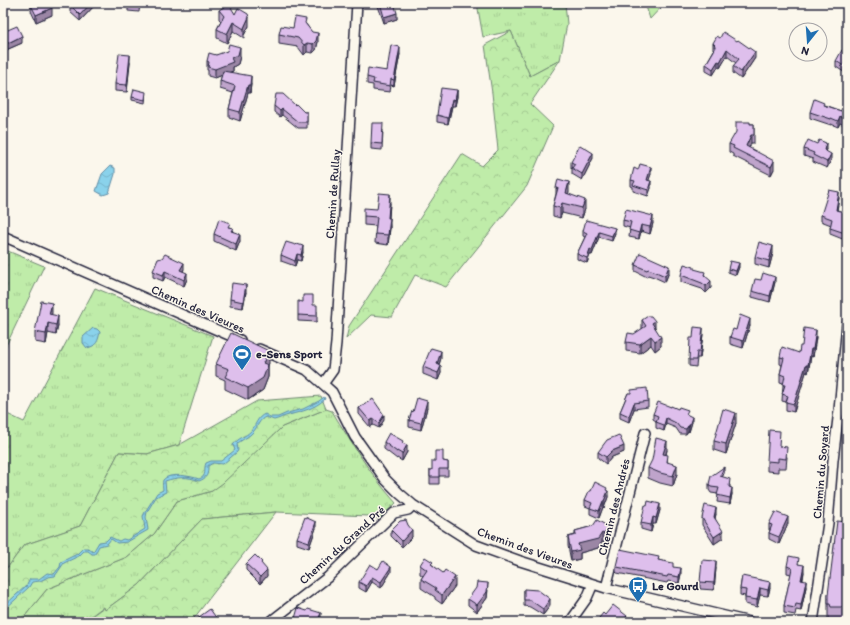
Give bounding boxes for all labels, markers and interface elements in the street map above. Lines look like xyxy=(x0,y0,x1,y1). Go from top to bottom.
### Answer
north arrow xyxy=(788,22,828,62)
text: N xyxy=(800,44,811,58)
street label: Chemin de Rullay xyxy=(323,149,343,239)
street label: Chemin des Vieures xyxy=(149,282,247,336)
sports icon: e-Sens Sport xyxy=(231,343,253,371)
place label: e-Sens Sport xyxy=(256,347,323,362)
street label: Chemin du Soyard xyxy=(810,424,832,519)
street label: Chemin des Andrés xyxy=(595,457,633,557)
street label: Chemin du Grand Pré xyxy=(296,503,388,587)
street label: Chemin des Vieures xyxy=(475,524,575,572)
bus stop icon: Le Gourd xyxy=(627,575,649,603)
place label: Le Gourd xyxy=(652,579,699,593)

